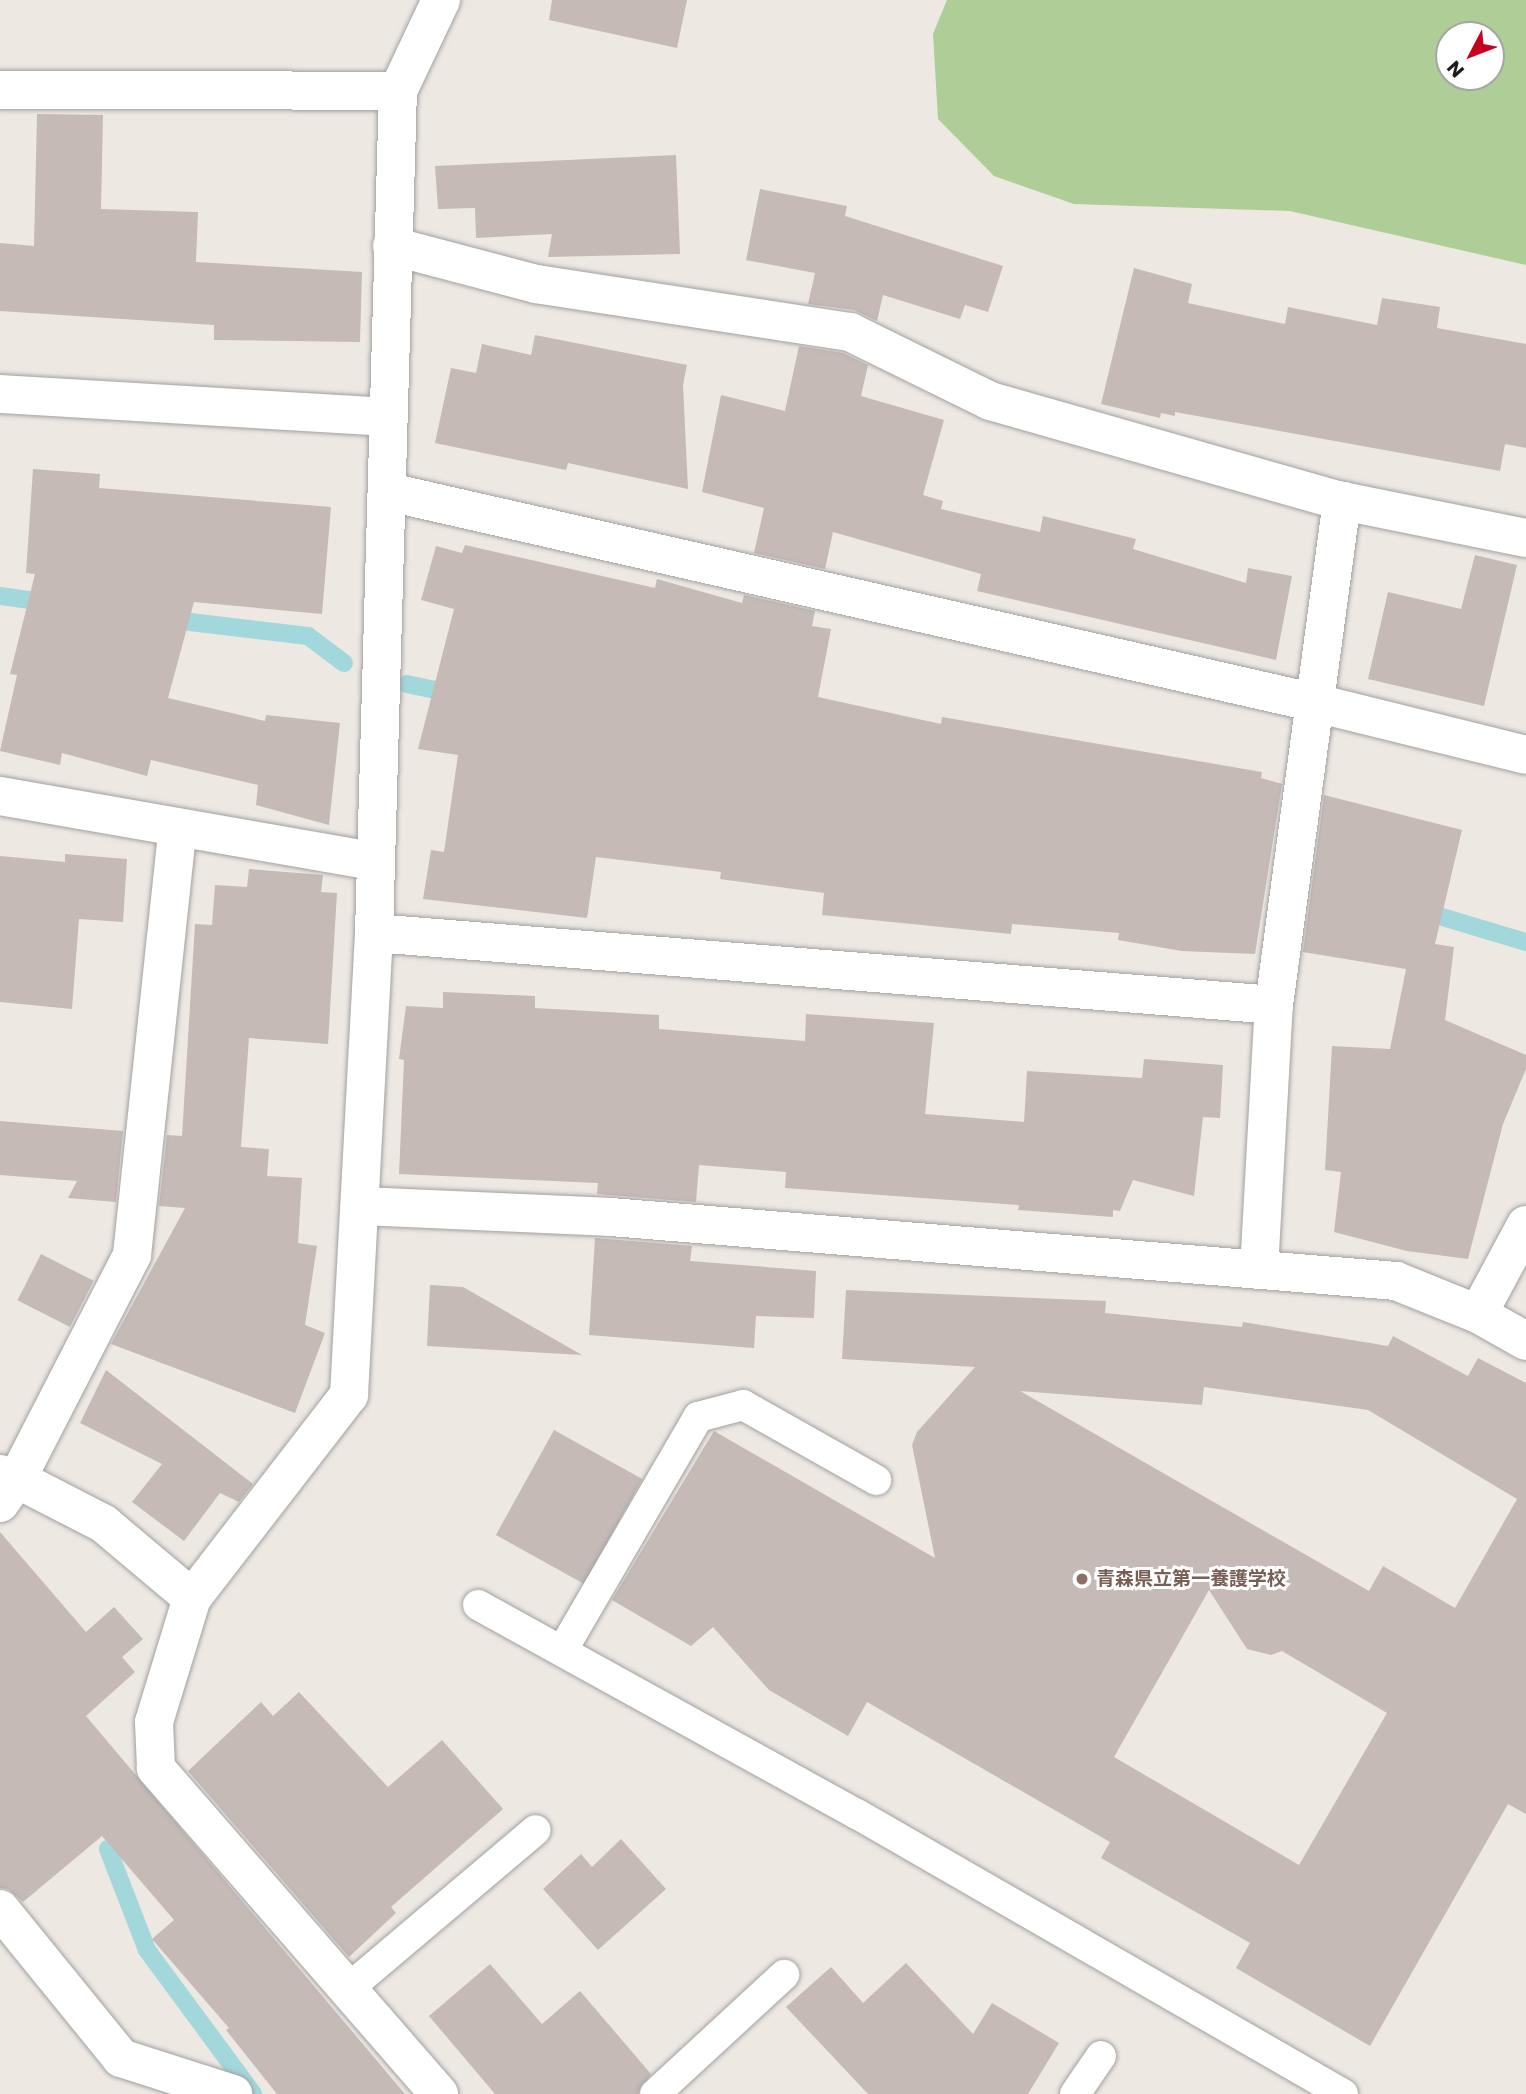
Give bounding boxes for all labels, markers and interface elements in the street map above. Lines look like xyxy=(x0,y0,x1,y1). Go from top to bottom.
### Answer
north arrow xyxy=(1435,21,1505,91)
text: N xyxy=(1441,55,1470,83)
place label: 青森県立第一養護学校 xyxy=(1096,1568,1286,1590)
marker: 青森県立第一養護学校 xyxy=(1074,1571,1090,1587)

